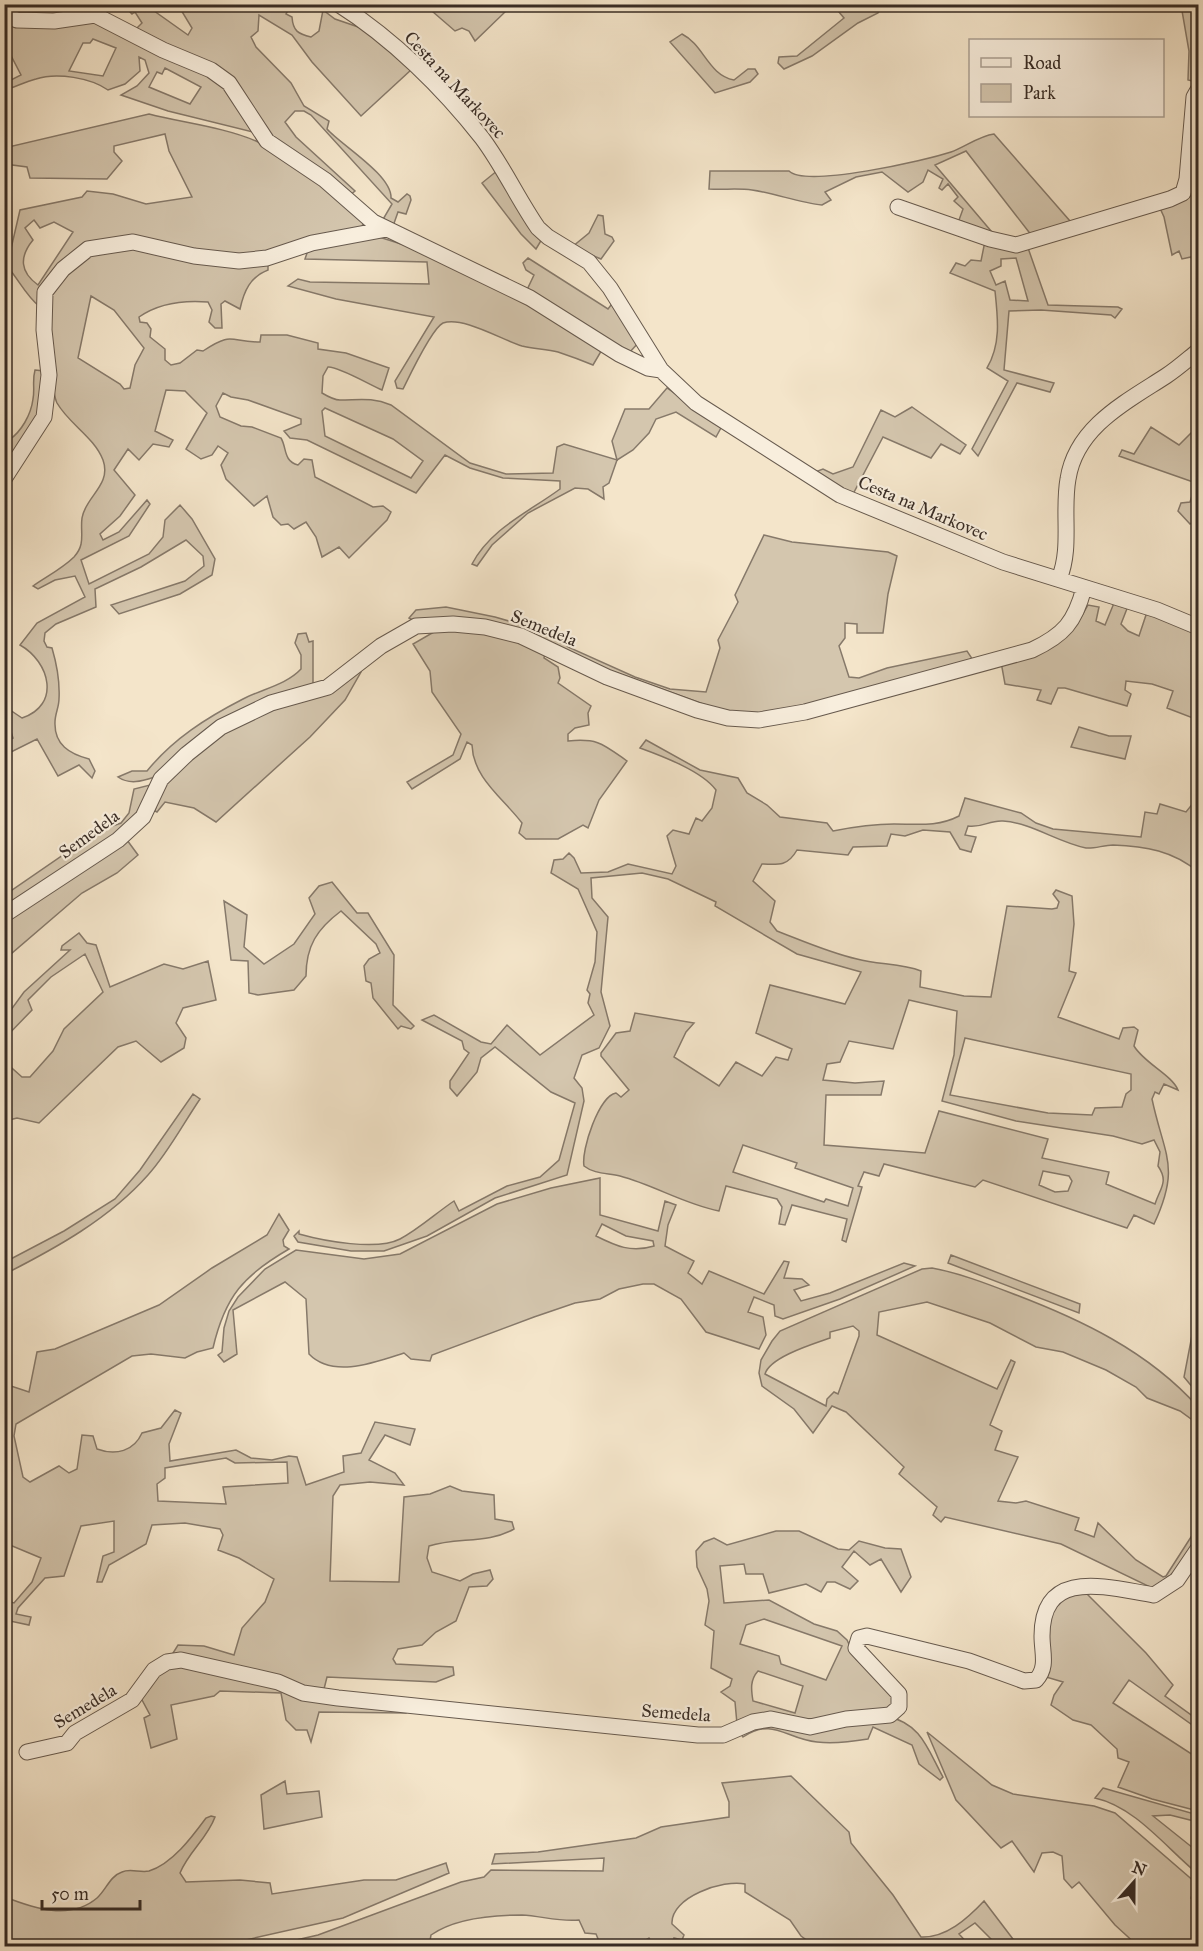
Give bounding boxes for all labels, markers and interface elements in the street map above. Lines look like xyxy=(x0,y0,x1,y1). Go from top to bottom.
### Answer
street label: Cesta na Markovec xyxy=(400,27,511,144)
legend xyxy=(969,39,1164,117)
text: Road xyxy=(1023,52,1061,74)
text: Park xyxy=(1023,82,1056,104)
street label: Cesta na Markovec xyxy=(855,471,992,545)
street label: Semedela xyxy=(508,605,581,651)
street label: Semedela xyxy=(54,804,124,863)
street label: Semedela xyxy=(50,1678,121,1733)
street label: Semedela xyxy=(641,1700,712,1726)
north arrow xyxy=(1104,1852,1164,1912)
text: N xyxy=(1129,1857,1149,1880)
scale bar xyxy=(42,1873,140,1911)
text: 50 m xyxy=(51,1883,89,1905)

